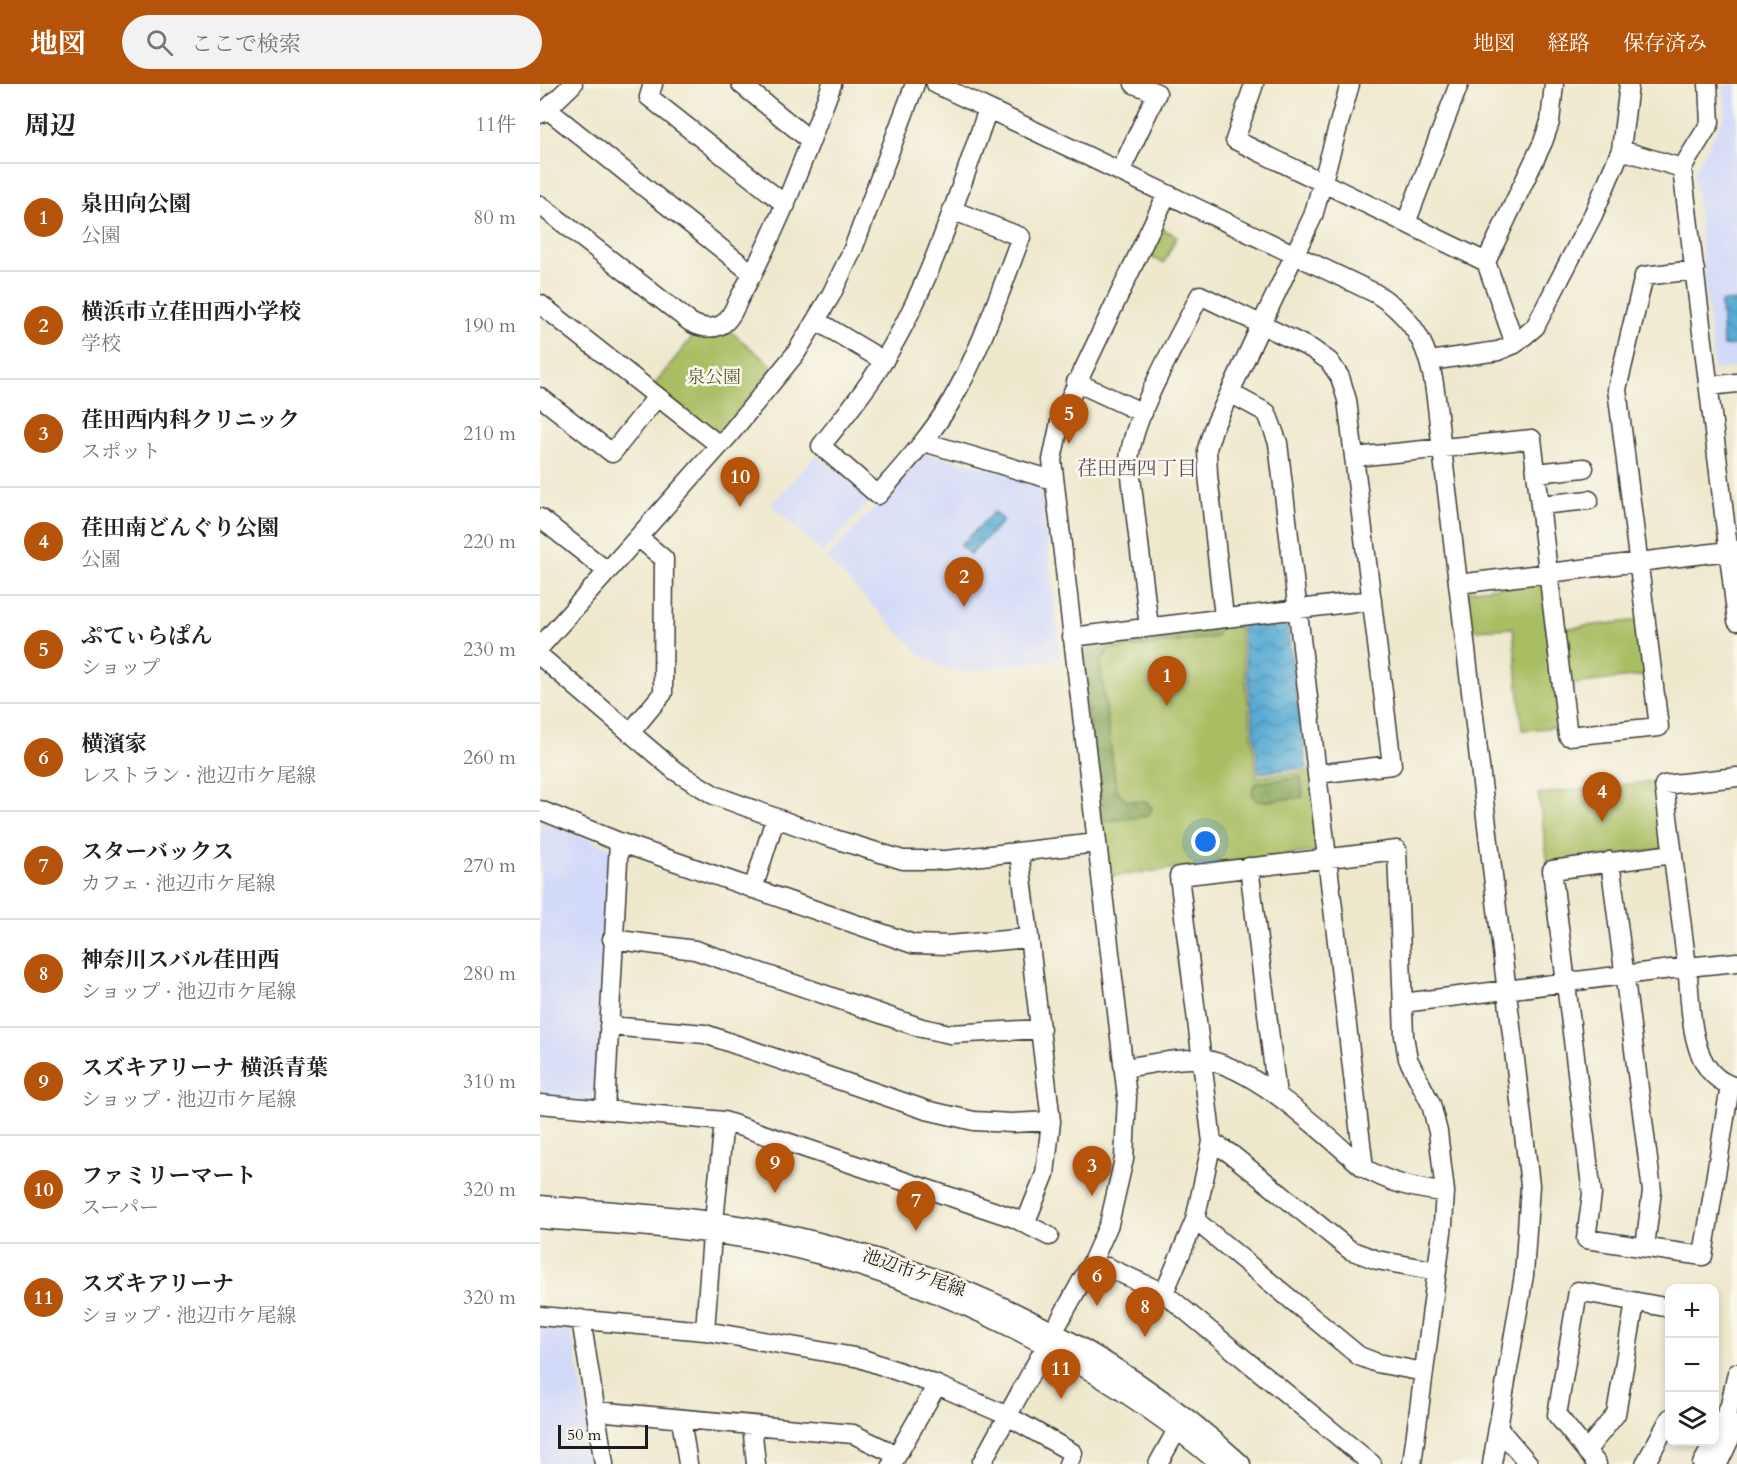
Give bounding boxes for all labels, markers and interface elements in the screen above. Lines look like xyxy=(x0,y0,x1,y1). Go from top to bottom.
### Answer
search box xyxy=(122,15,542,69)
text: 地図 xyxy=(30,25,86,63)
icon: search xyxy=(143,26,176,59)
text: ここで検索 xyxy=(191,29,301,59)
text: 地図 xyxy=(1473,29,1515,58)
text: 経路 xyxy=(1548,29,1590,58)
text: 保存済み xyxy=(1623,29,1707,58)
text: 周辺 xyxy=(24,108,76,143)
text: 11件 xyxy=(476,111,516,138)
text: 泉田向公園 xyxy=(81,189,191,219)
text: 1 xyxy=(38,204,49,231)
text: 80 m xyxy=(473,204,516,231)
text: 公園 xyxy=(81,222,121,249)
text: 横浜市立荏田西小学校 xyxy=(81,297,301,327)
text: 2 xyxy=(38,312,49,339)
text: 190 m xyxy=(463,312,516,339)
text: 学校 xyxy=(81,330,121,357)
park label: 泉公園 xyxy=(687,365,741,390)
pin: 5 xyxy=(1050,394,1088,444)
text: 荏田西内科クリニック xyxy=(81,405,300,435)
text: 3 xyxy=(38,420,49,447)
text: 210 m xyxy=(463,420,516,447)
text: スポット xyxy=(81,438,161,465)
district label: 荏田西四丁目 xyxy=(1077,455,1197,482)
pin: 10 xyxy=(720,458,760,507)
text: 荏田南どんぐり公園 xyxy=(81,513,279,543)
text: 4 xyxy=(38,528,49,555)
text: 220 m xyxy=(463,528,516,555)
text: 公園 xyxy=(81,546,121,573)
pin: 2 xyxy=(944,558,984,607)
text: ぷてぃらぱん xyxy=(81,621,213,651)
text: 5 xyxy=(38,636,49,663)
text: 230 m xyxy=(463,636,516,663)
text: ショップ xyxy=(81,654,161,681)
pin: 1 xyxy=(1148,656,1186,706)
text: 横濱家 xyxy=(81,729,147,759)
text: 6 xyxy=(38,744,49,771)
text: 260 m xyxy=(463,744,516,771)
text: レストラン · 池辺市ケ尾線 xyxy=(81,762,316,789)
pin: 4 xyxy=(1582,772,1622,822)
your location xyxy=(1191,827,1220,856)
text: スターバックス xyxy=(81,837,234,867)
text: 7 xyxy=(38,852,49,879)
text: 270 m xyxy=(463,852,516,879)
text: カフェ · 池辺市ケ尾線 xyxy=(81,870,276,897)
text: 神奈川スバル荏田西 xyxy=(81,945,279,975)
text: 8 xyxy=(38,960,49,987)
text: 280 m xyxy=(463,960,516,987)
text: ショップ · 池辺市ケ尾線 xyxy=(81,978,296,1005)
text: スズキアリーナ 横浜青葉 xyxy=(81,1053,328,1083)
text: 9 xyxy=(38,1068,49,1095)
text: 310 m xyxy=(463,1068,516,1095)
text: ショップ · 池辺市ケ尾線 xyxy=(81,1086,296,1113)
pin: 9 xyxy=(756,1144,794,1193)
pin: 3 xyxy=(1072,1146,1112,1196)
text: ファミリーマート xyxy=(81,1161,257,1191)
text: 10 xyxy=(33,1176,54,1203)
text: 320 m xyxy=(463,1176,516,1203)
pin: 7 xyxy=(896,1182,935,1231)
text: スーパー xyxy=(81,1194,159,1221)
street label: 池辺市ケ尾線 xyxy=(859,1243,969,1303)
pin: 6 xyxy=(1078,1256,1116,1306)
text: スズキアリーナ xyxy=(81,1269,234,1299)
text: 11 xyxy=(33,1284,54,1311)
text: 320 m xyxy=(463,1284,516,1311)
map controls xyxy=(1665,1284,1719,1446)
button: + xyxy=(1665,1284,1719,1338)
pin: 8 xyxy=(1126,1288,1164,1337)
text: ショップ · 池辺市ケ尾線 xyxy=(81,1302,296,1329)
button: − xyxy=(1665,1338,1719,1392)
pin: 11 xyxy=(1042,1350,1080,1399)
button: layers xyxy=(1665,1392,1719,1446)
scale bar xyxy=(558,1422,648,1450)
text: 50 m xyxy=(567,1424,601,1446)

